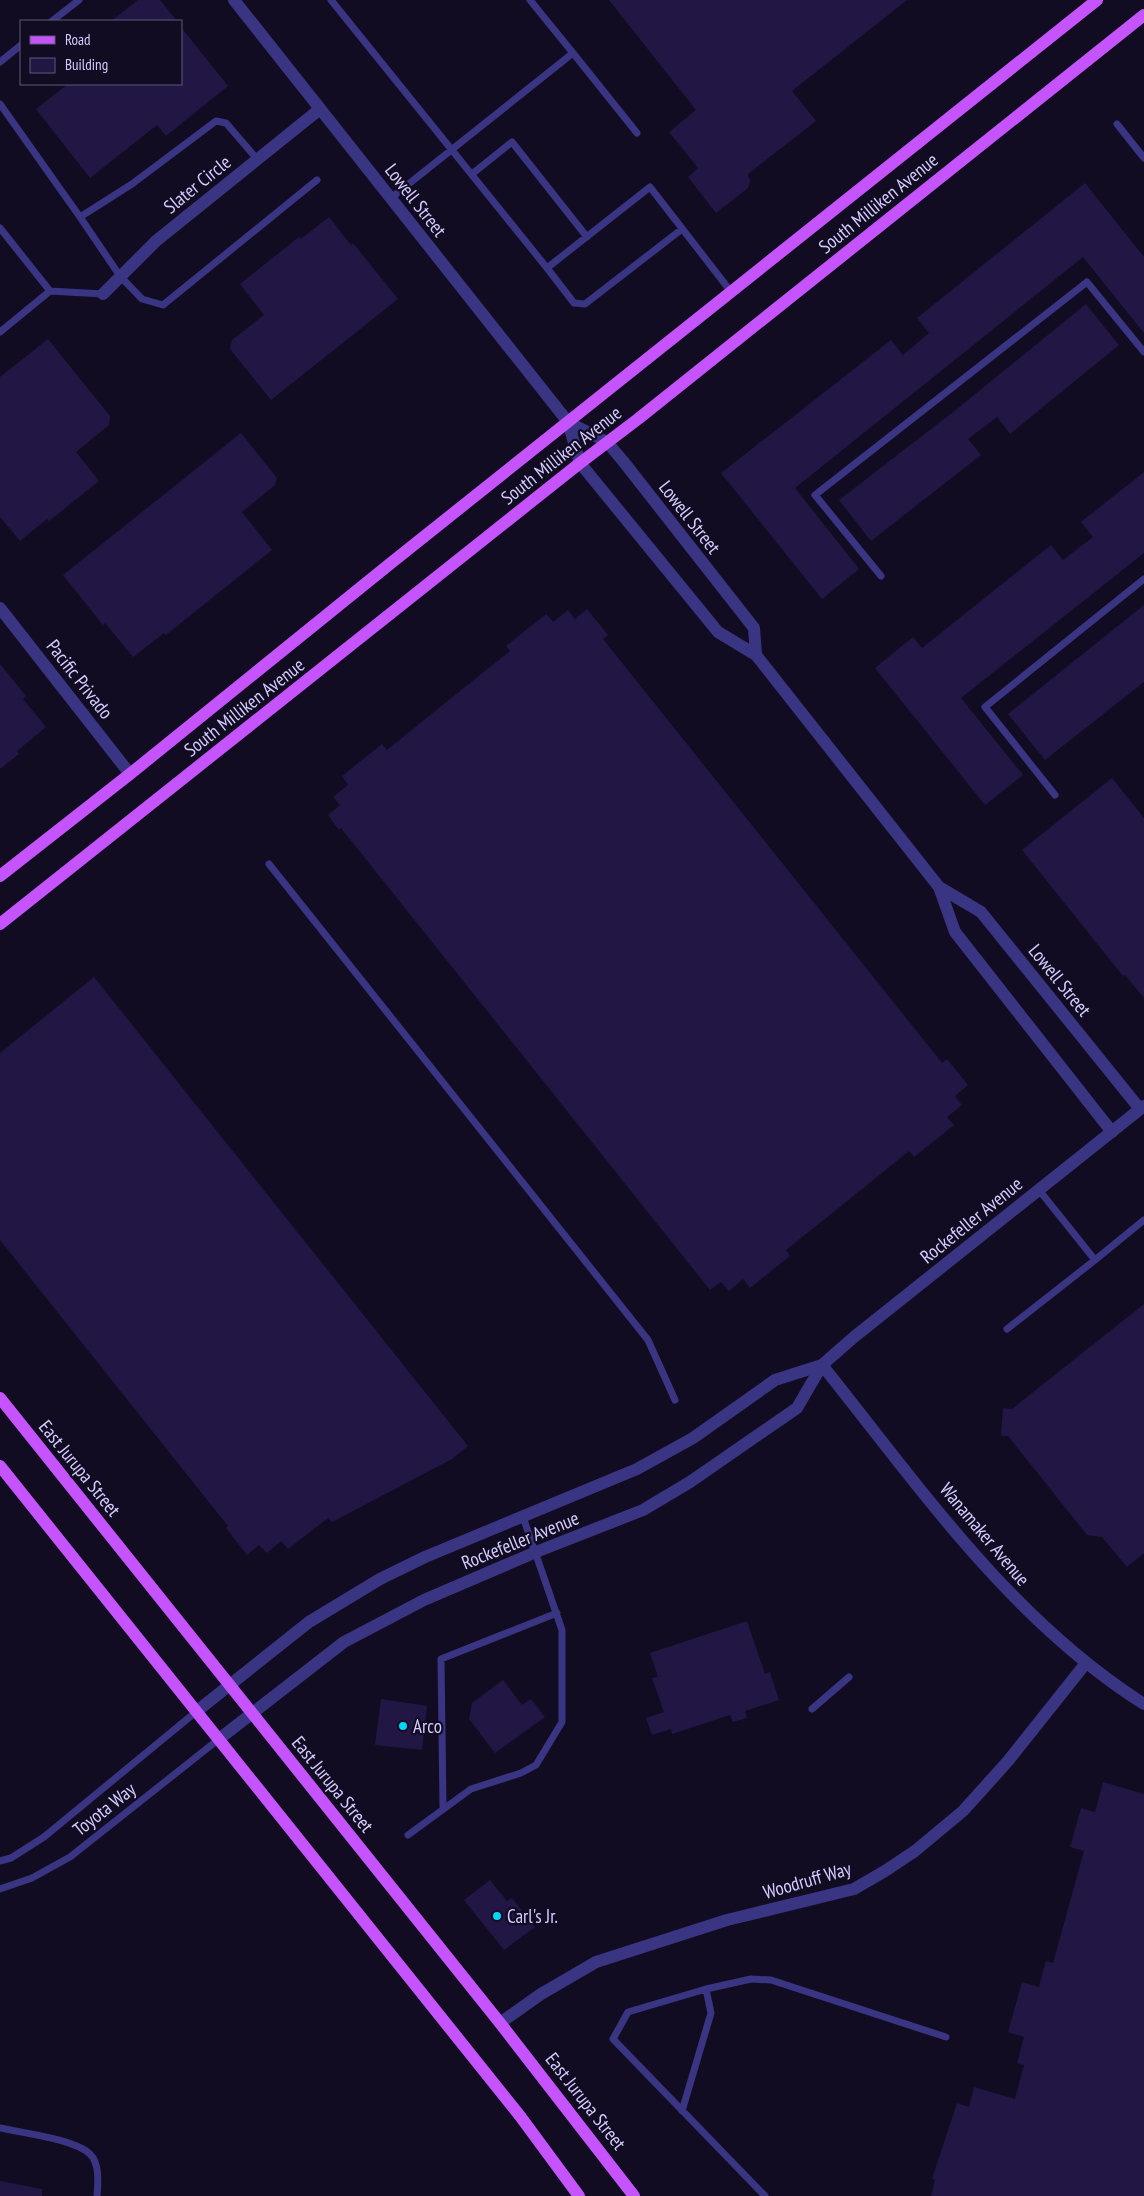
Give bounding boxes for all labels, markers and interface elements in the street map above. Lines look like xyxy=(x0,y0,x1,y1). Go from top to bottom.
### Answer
legend xyxy=(20,20,182,85)
text: Road xyxy=(65,30,91,49)
text: Building xyxy=(65,55,108,74)
street label: South Milliken Avenue xyxy=(814,148,943,258)
street label: Slater Circle xyxy=(159,150,236,218)
street label: Lowell Street xyxy=(380,159,452,242)
street label: South Milliken Avenue xyxy=(496,400,626,510)
street label: Lowell Street xyxy=(654,476,726,559)
street label: Pacific Privado xyxy=(42,635,118,723)
street label: South Milliken Avenue xyxy=(179,652,309,762)
street label: Lowell Street xyxy=(1024,939,1097,1022)
street label: Rockefeller Avenue xyxy=(915,1171,1027,1268)
street label: East Jurupa Street xyxy=(34,1415,127,1522)
street label: Wanamaker Avenue xyxy=(935,1477,1035,1591)
street label: Rockefeller Avenue xyxy=(458,1506,582,1574)
place label: Arco xyxy=(413,1714,442,1738)
marker: Arco xyxy=(397,1720,409,1732)
street label: East Jurupa Street xyxy=(287,1731,380,1838)
street label: Toyota Way xyxy=(68,1776,141,1841)
street label: Woodruff Way xyxy=(760,1856,855,1904)
place label: Carl's Jr. xyxy=(507,1904,558,1928)
marker: Carl's Jr. xyxy=(491,1910,503,1922)
street label: East Jurupa Street xyxy=(541,2048,632,2155)

